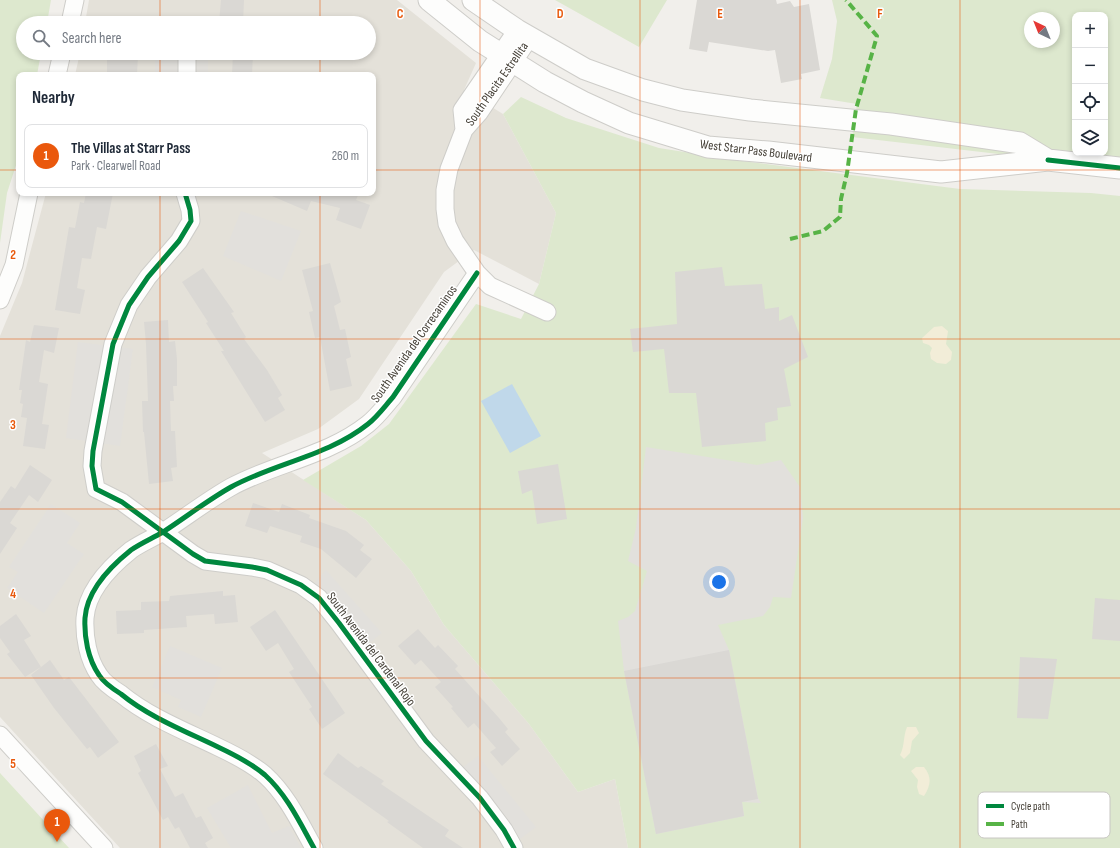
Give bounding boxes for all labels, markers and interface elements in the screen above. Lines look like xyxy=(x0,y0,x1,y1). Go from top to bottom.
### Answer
text: C xyxy=(397,6,404,22)
text: D xyxy=(557,6,564,22)
text: E xyxy=(717,6,723,22)
text: F xyxy=(877,6,883,22)
north arrow xyxy=(1024,12,1060,48)
map controls xyxy=(1072,12,1108,156)
button: + xyxy=(1072,12,1108,48)
search box xyxy=(16,16,376,60)
icon: search xyxy=(30,27,52,49)
text: Search here xyxy=(62,29,122,48)
street label: South Placita Estrellita xyxy=(462,39,532,129)
button: − xyxy=(1072,48,1108,84)
button: locate xyxy=(1072,84,1108,120)
text: Nearby xyxy=(32,88,75,108)
button: layers xyxy=(1072,120,1108,156)
street label: West Starr Pass Boulevard xyxy=(699,136,813,166)
text: The Villas at Starr Pass xyxy=(71,139,191,158)
text: 1 xyxy=(43,148,49,164)
text: 260 m xyxy=(332,148,359,164)
text: Park · Clearwell Road xyxy=(71,158,161,174)
text: 2 xyxy=(10,247,16,263)
street label: South Avenida del Correcaminos xyxy=(367,282,461,406)
text: 3 xyxy=(10,417,16,433)
your location xyxy=(709,572,729,592)
text: 4 xyxy=(10,586,16,602)
street label: South Avenida del Cardenal Rojo xyxy=(323,589,419,709)
text: 5 xyxy=(10,756,16,772)
legend xyxy=(978,792,1110,838)
text: Cycle path xyxy=(1011,800,1050,813)
pin: 1 xyxy=(44,809,70,842)
text: Path xyxy=(1011,818,1028,831)

